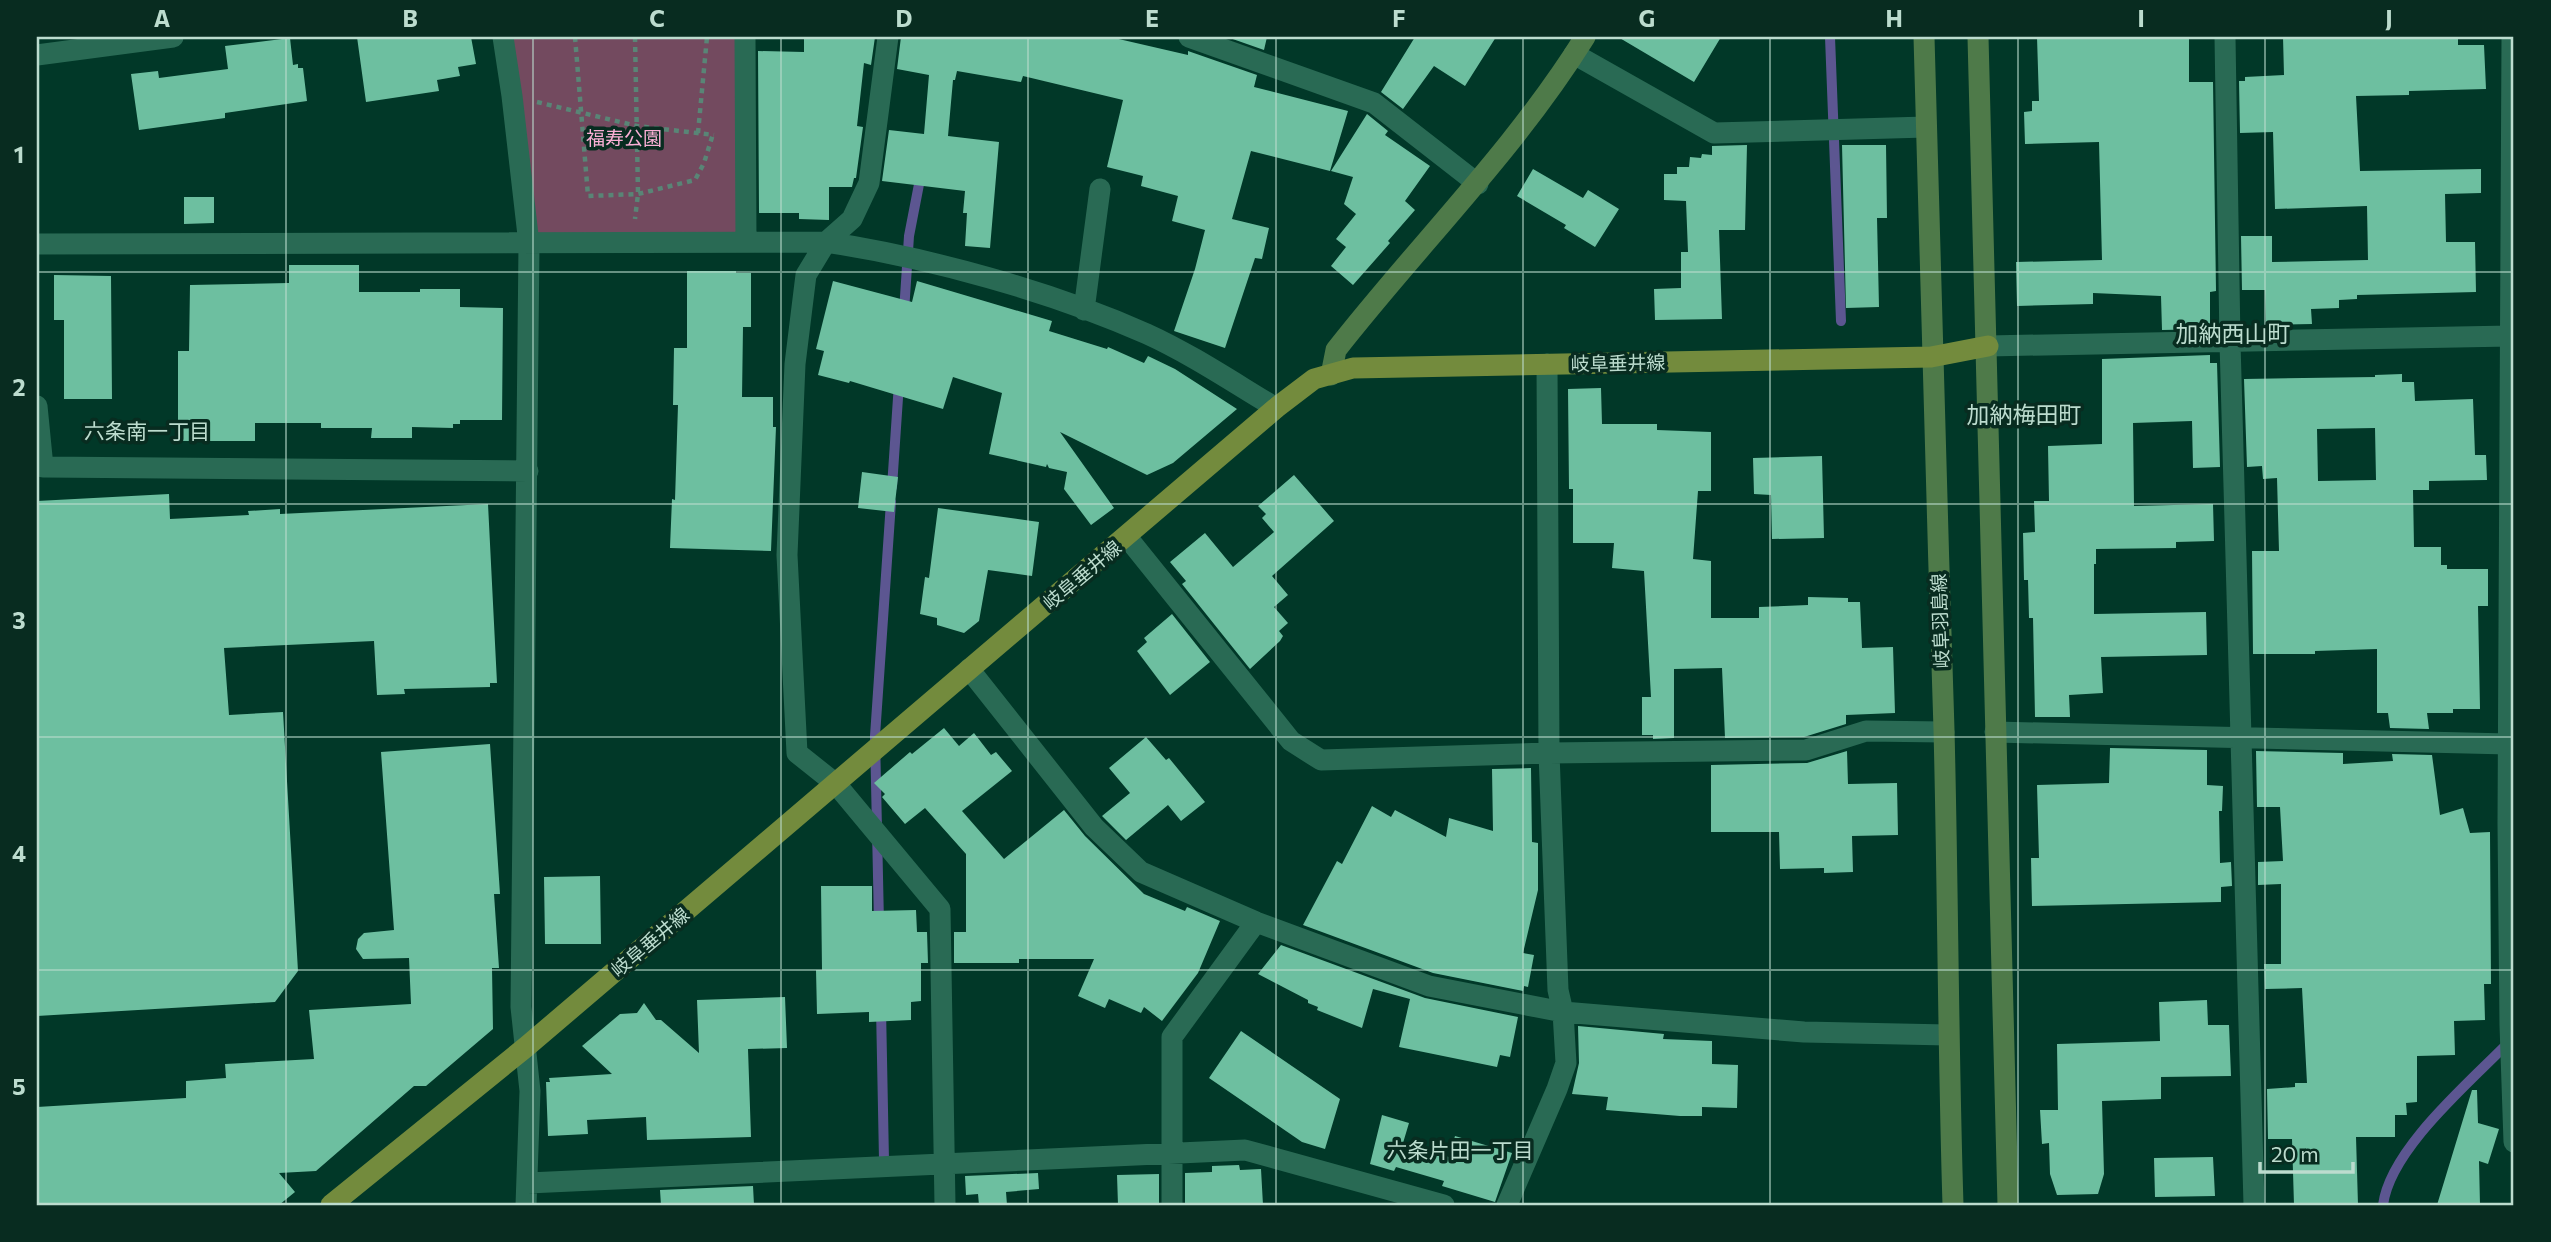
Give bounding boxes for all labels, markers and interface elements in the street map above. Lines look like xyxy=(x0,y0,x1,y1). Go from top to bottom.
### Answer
text: A xyxy=(154,4,171,32)
text: B xyxy=(402,4,418,32)
text: C xyxy=(649,4,665,32)
text: D xyxy=(896,4,913,32)
text: E xyxy=(1145,4,1159,32)
text: F xyxy=(1392,4,1406,32)
text: G xyxy=(1639,4,1655,32)
text: H xyxy=(1885,4,1903,32)
text: I xyxy=(2137,4,2145,32)
text: J xyxy=(2385,4,2393,32)
park label: 福寿公園 xyxy=(586,126,662,149)
text: 1 xyxy=(14,140,24,168)
district label: 加納西山町 xyxy=(2176,319,2291,347)
street label: 岐阜垂井線 xyxy=(1570,350,1666,375)
text: 2 xyxy=(12,373,26,401)
district label: 加納梅田町 xyxy=(1967,400,2082,428)
district label: 六条南一丁目 xyxy=(84,418,210,443)
street label: 岐阜垂井線 xyxy=(1038,535,1125,614)
street label: 岐阜羽島線 xyxy=(1926,573,1953,669)
text: 3 xyxy=(12,606,26,634)
text: 4 xyxy=(12,839,26,867)
street label: 岐阜垂井線 xyxy=(606,902,693,981)
text: 5 xyxy=(12,1072,26,1100)
scale bar xyxy=(2260,1130,2353,1174)
district label: 六条片田一丁目 xyxy=(1387,1137,1534,1162)
text: 20 m xyxy=(2271,1141,2319,1166)

